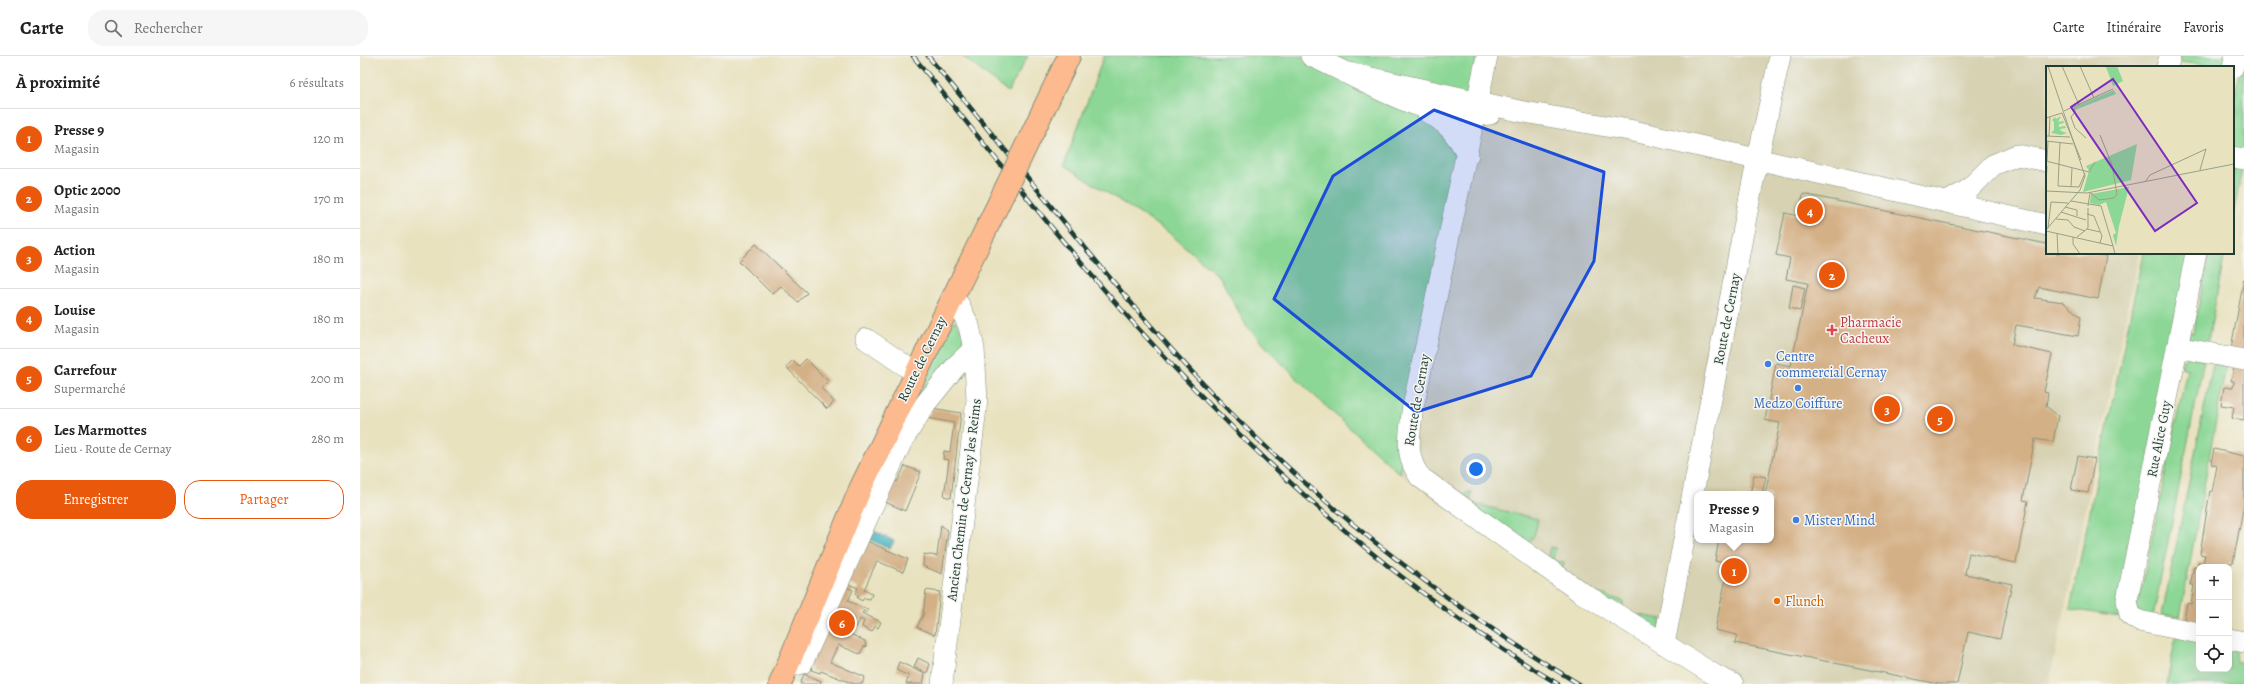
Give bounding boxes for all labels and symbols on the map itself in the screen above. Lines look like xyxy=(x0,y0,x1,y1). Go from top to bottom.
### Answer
inset map xyxy=(2046,66,2234,254)
pin: 4 xyxy=(1797,196,1823,226)
pin: 2 xyxy=(1819,260,1845,290)
street label: Route de Cernay xyxy=(1709,271,1745,367)
street label: Route de Cernay xyxy=(893,312,951,405)
place label: Pharmacie Cacheux xyxy=(1840,313,1901,348)
marker: Pharmacie Cacheux xyxy=(1827,325,1837,335)
place label: Centre commercial Cernay xyxy=(1776,347,1887,382)
street label: Route de Cernay xyxy=(1400,352,1435,448)
marker: Centre commercial Cernay xyxy=(1763,359,1773,369)
marker: Medzo Coiffure xyxy=(1793,383,1803,393)
place label: Medzo Coiffure xyxy=(1754,394,1842,413)
pin: 3 xyxy=(1874,394,1900,424)
street label: Ancien Chemin de Cernay les Reims xyxy=(942,398,986,603)
street label: Rue Alice Guy xyxy=(2142,398,2176,479)
pin: 5 xyxy=(1927,404,1953,434)
your location xyxy=(1466,459,1486,479)
place label: Mister Mind xyxy=(1804,511,1876,530)
marker: Mister Mind xyxy=(1791,515,1801,525)
pin: 1 xyxy=(1721,556,1747,586)
place label: Flunch xyxy=(1785,592,1825,611)
marker: Flunch xyxy=(1772,596,1782,606)
pin: 6 xyxy=(829,608,855,638)

